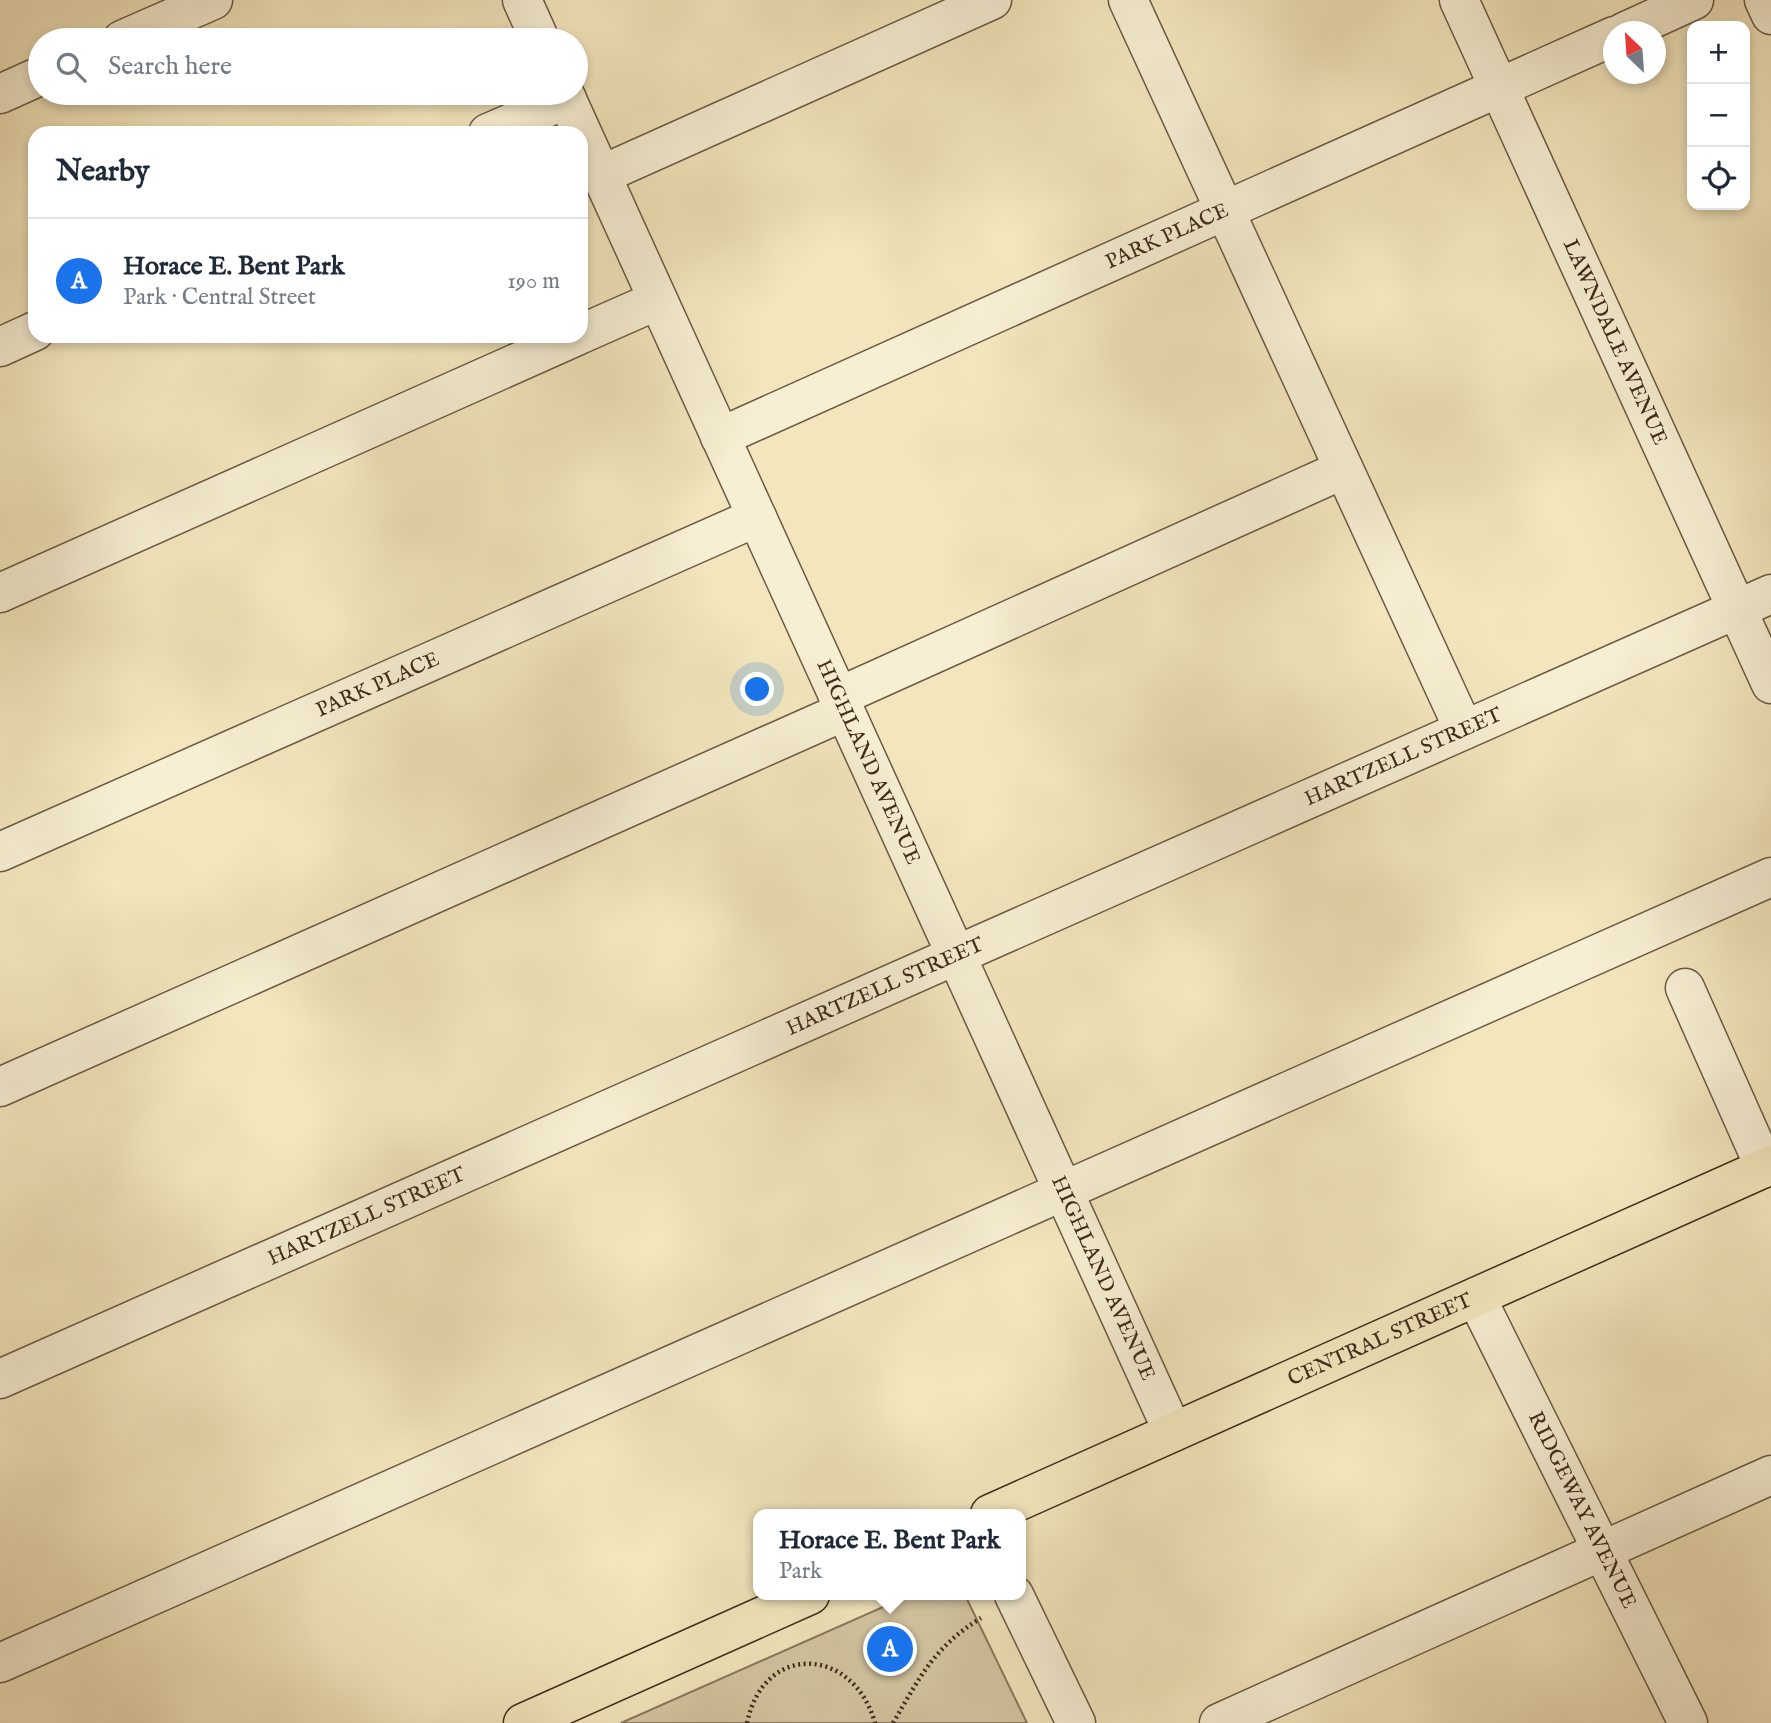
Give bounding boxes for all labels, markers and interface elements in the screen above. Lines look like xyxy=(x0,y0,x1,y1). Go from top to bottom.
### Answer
north arrow xyxy=(1603,21,1666,84)
map controls xyxy=(1687,21,1750,210)
button: + xyxy=(1687,21,1750,84)
search box xyxy=(28,28,588,105)
icon: search xyxy=(52,48,90,86)
text: Search here xyxy=(108,50,232,83)
button: − xyxy=(1687,84,1750,147)
button: locate xyxy=(1687,147,1750,210)
text: Nearby xyxy=(56,153,149,191)
street label: PARK PLACE xyxy=(1101,197,1233,276)
street label: LAWNDALE AVENUE xyxy=(1556,235,1674,449)
text: Horace E. Bent Park xyxy=(123,250,345,283)
text: A xyxy=(71,267,87,296)
text: 190 m xyxy=(507,267,560,296)
text: Park · Central Street xyxy=(123,283,316,312)
street label: PARK PLACE xyxy=(312,646,444,724)
street label: HIGHLAND AVENUE xyxy=(810,655,927,869)
your location xyxy=(740,672,774,706)
street label: HARTZELL STREET xyxy=(1300,701,1507,813)
street label: HARTZELL STREET xyxy=(782,931,989,1042)
street label: HARTZELL STREET xyxy=(264,1161,470,1272)
street label: HIGHLAND AVENUE xyxy=(1045,1171,1161,1385)
street label: CENTRAL STREET xyxy=(1283,1287,1477,1393)
street label: RIDGEWAY AVENUE xyxy=(1522,1407,1642,1613)
popup xyxy=(753,1509,1026,1600)
text: Horace E. Bent Park xyxy=(779,1524,1000,1557)
text: Park xyxy=(779,1557,822,1586)
pin: A xyxy=(867,1623,913,1675)

